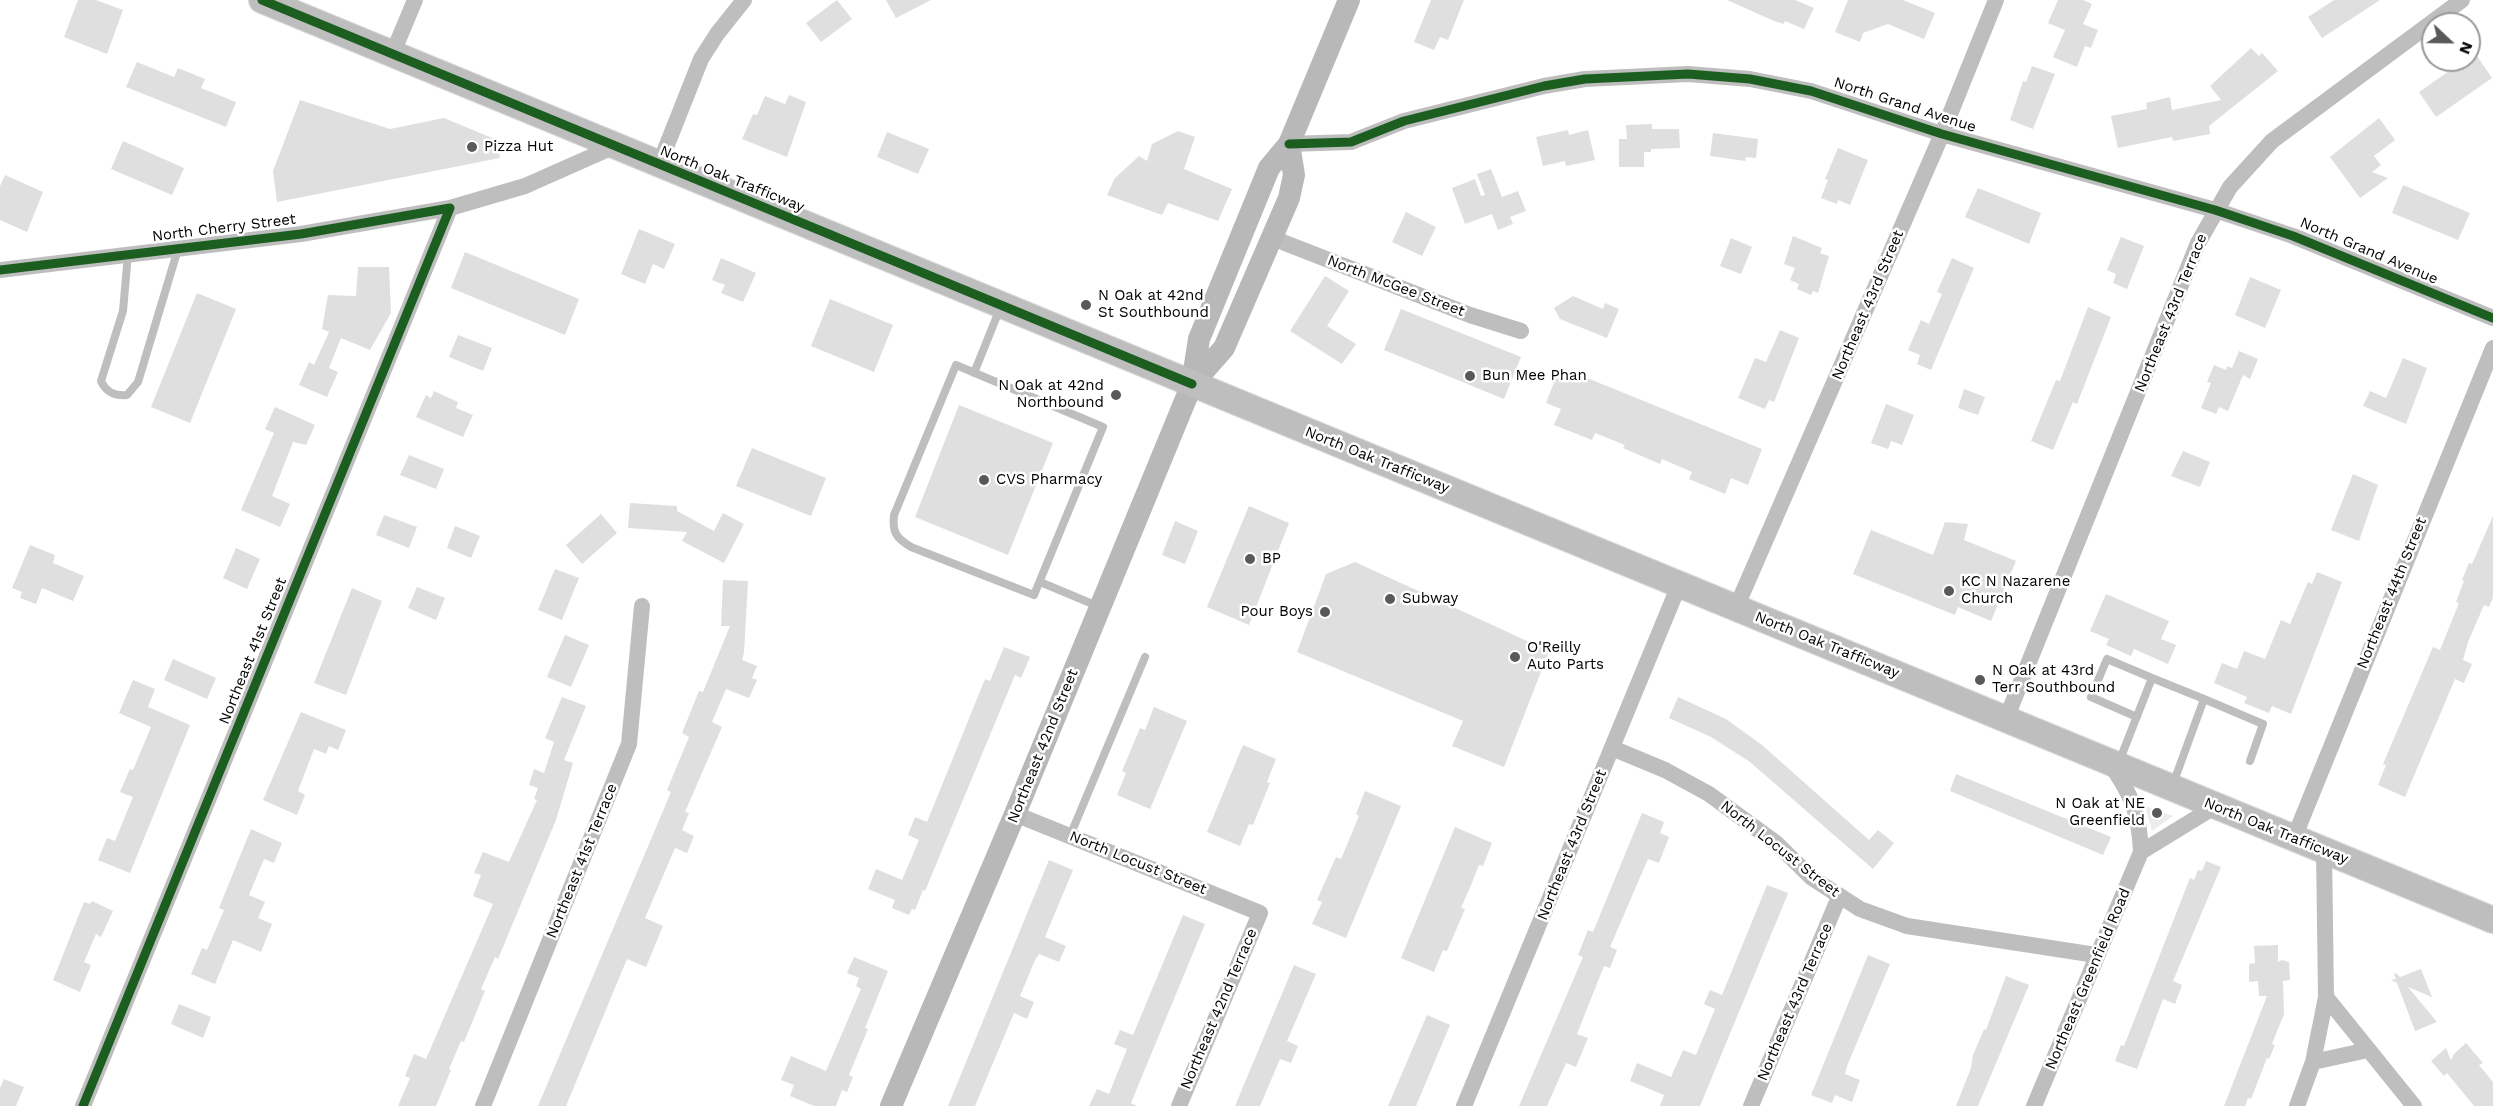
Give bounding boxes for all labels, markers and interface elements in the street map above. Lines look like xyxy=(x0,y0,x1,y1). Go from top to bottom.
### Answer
north arrow xyxy=(2421,12,2481,72)
text: N xyxy=(2455,39,2477,57)
street label: North Grand Avenue xyxy=(1832,74,1978,136)
place label: Pizza Hut xyxy=(484,138,553,156)
marker: Pizza Hut xyxy=(465,140,479,154)
street label: North Oak Trafficway xyxy=(657,142,807,216)
street label: North Cherry Street xyxy=(151,210,297,246)
street label: North Grand Avenue xyxy=(2297,214,2441,288)
street label: Northeast 43rd Street xyxy=(1828,227,1908,383)
street label: Northeast 43rd Terrace xyxy=(2131,231,2211,395)
street label: North McGee Street xyxy=(1325,251,1467,321)
place label: N Oak at 42nd St Southbound xyxy=(1098,287,1209,322)
marker: N Oak at 42nd St Southbound xyxy=(1079,298,1093,312)
place label: Bun Mee Phan xyxy=(1482,367,1587,385)
marker: Bun Mee Phan xyxy=(1463,369,1477,383)
place label: N Oak at 42nd Northbound xyxy=(998,377,1104,412)
marker: N Oak at 42nd Northbound xyxy=(1109,388,1123,402)
street label: North Oak Trafficway xyxy=(1302,423,1452,497)
place label: CVS Pharmacy xyxy=(996,471,1102,489)
marker: CVS Pharmacy xyxy=(977,473,991,487)
street label: Northeast 44th Street xyxy=(2353,515,2431,671)
place label: BP xyxy=(1262,550,1281,568)
marker: BP xyxy=(1243,552,1257,566)
place label: KC N Nazarene Church xyxy=(1961,573,2070,608)
street label: Northeast 41st Street xyxy=(215,575,291,727)
marker: KC N Nazarene Church xyxy=(1942,584,1956,598)
place label: Subway xyxy=(1402,590,1458,608)
marker: Subway xyxy=(1383,592,1397,606)
place label: Pour Boys xyxy=(1240,603,1313,621)
marker: Pour Boys xyxy=(1318,605,1332,619)
street label: North Oak Trafficway xyxy=(1752,608,1902,682)
place label: O'Reilly Auto Parts xyxy=(1527,639,1604,674)
marker: O'Reilly Auto Parts xyxy=(1508,650,1522,664)
place label: N Oak at 43rd Terr Southbound xyxy=(1992,662,2115,697)
street label: Northeast 42nd Street xyxy=(1004,666,1082,826)
marker: N Oak at 43rd Terr Southbound xyxy=(1973,673,1987,687)
street label: Northeast 43rd Street xyxy=(1533,767,1611,923)
street label: Northeast 41st Terrace xyxy=(543,781,621,941)
street label: North Oak Trafficway xyxy=(2201,794,2351,868)
place label: N Oak at NE Greenfield xyxy=(2055,795,2145,830)
street label: North Locust Street xyxy=(1717,797,1843,901)
marker: N Oak at NE Greenfield xyxy=(2150,806,2164,820)
street label: North Locust Street xyxy=(1067,827,1209,899)
street label: Northeast Greenfield Road xyxy=(2042,886,2134,1072)
street label: Northeast 43rd Terrace xyxy=(1754,920,1836,1084)
street label: Northeast 42nd Terrace xyxy=(1177,926,1261,1092)

